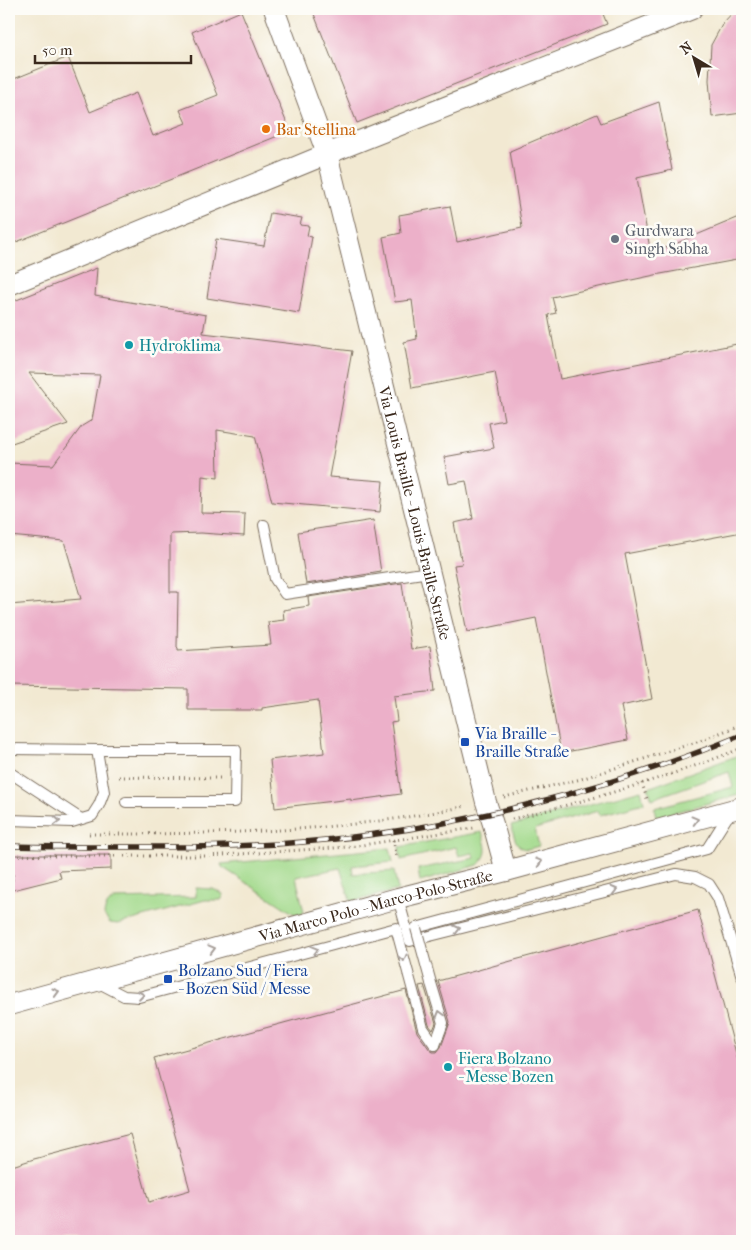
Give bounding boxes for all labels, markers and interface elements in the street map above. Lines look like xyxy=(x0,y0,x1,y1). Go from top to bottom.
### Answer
scale bar xyxy=(35,32,191,64)
north arrow xyxy=(668,32,718,82)
text: N xyxy=(677,38,696,58)
text: 50 m xyxy=(42,41,73,59)
place label: Bar Stellina xyxy=(276,120,357,139)
marker: Bar Stellina xyxy=(260,123,272,135)
place label: Gurdwara Singh Sabha xyxy=(625,221,709,258)
marker: Gurdwara Singh Sabha xyxy=(609,233,621,245)
place label: Hydroklima xyxy=(139,336,221,355)
marker: Hydroklima xyxy=(123,339,135,351)
street label: Via Louis Braille - Louis-Braille-Straße xyxy=(375,383,455,642)
place label: Via Braille - Braille Straße xyxy=(474,724,569,761)
marker: Via Braille - Braille Straße xyxy=(459,736,471,748)
one-way arrow xyxy=(691,815,700,826)
one-way arrow xyxy=(54,816,62,827)
one-way arrow xyxy=(534,858,542,868)
street label: Via Marco Polo - Marco-Polo-Straße xyxy=(256,865,495,946)
one-way arrow xyxy=(610,885,618,895)
one-way arrow xyxy=(452,924,461,935)
one-way arrow xyxy=(208,944,217,955)
one-way arrow xyxy=(310,945,318,955)
one-way arrow xyxy=(398,954,408,962)
place label: Bolzano Sud / Fiera - Bozen Süd / Messe xyxy=(178,961,311,998)
marker: Bolzano Sud / Fiera - Bozen Süd / Messe xyxy=(162,973,174,985)
one-way arrow xyxy=(51,988,59,998)
one-way arrow xyxy=(137,991,145,1001)
one-way arrow xyxy=(436,1011,446,1019)
place label: Fiera Bolzano - Messe Bozen xyxy=(458,1049,555,1086)
marker: Fiera Bolzano - Messe Bozen xyxy=(442,1061,454,1073)

